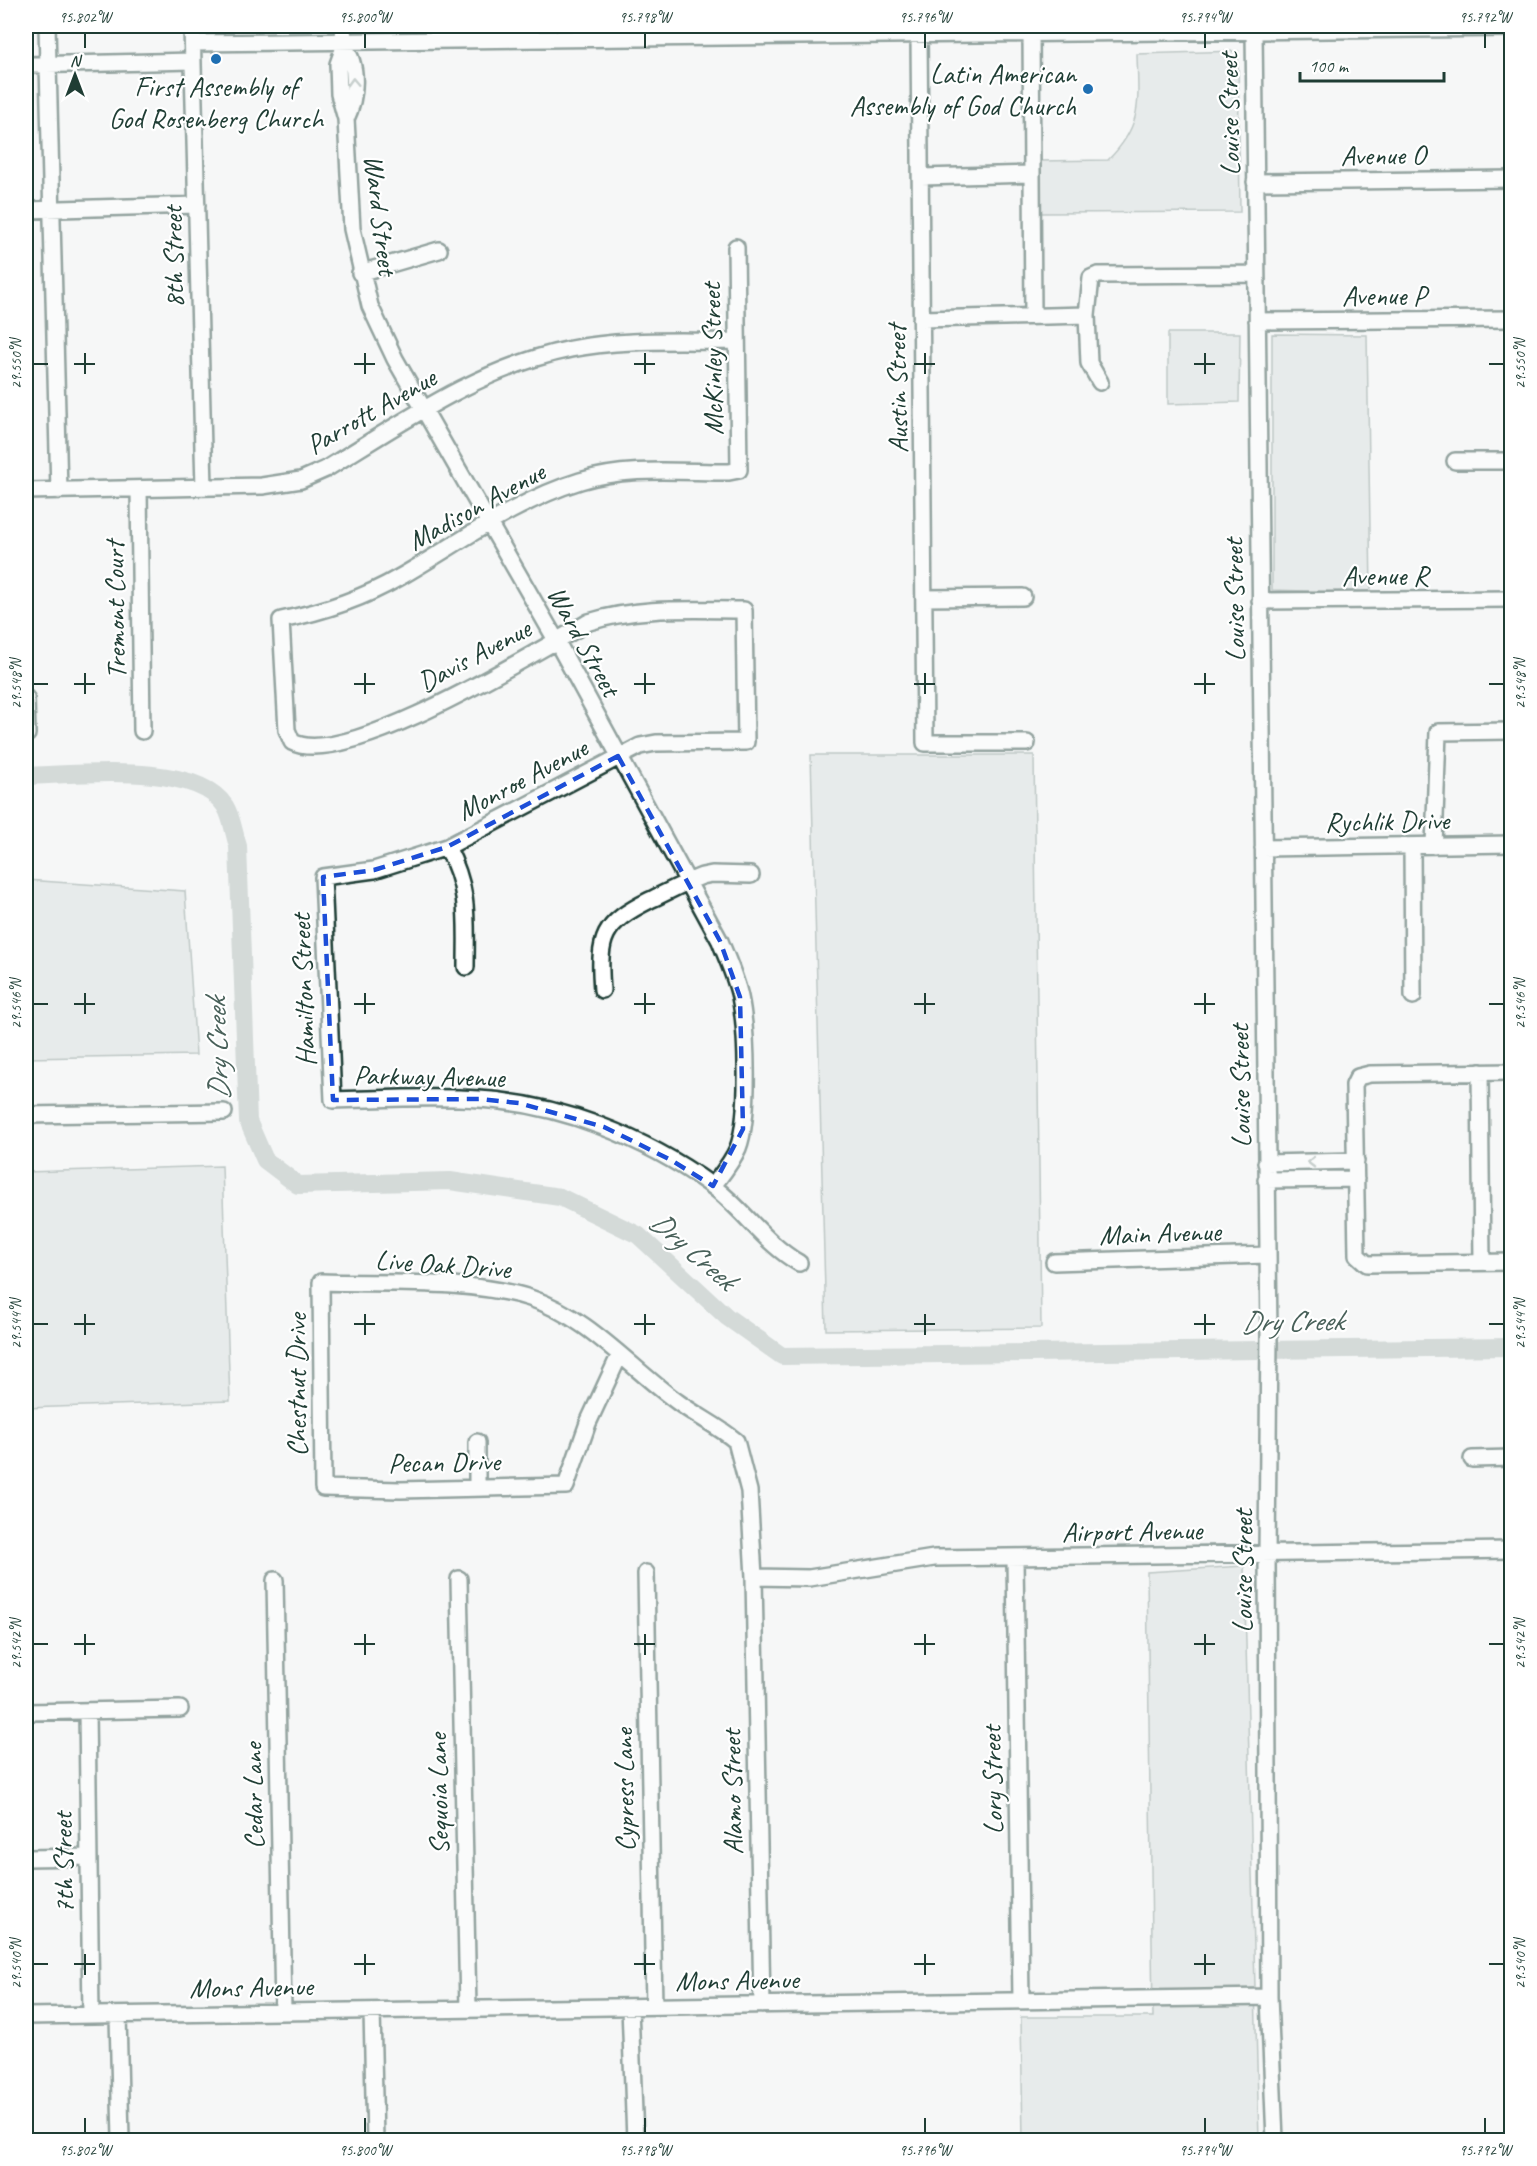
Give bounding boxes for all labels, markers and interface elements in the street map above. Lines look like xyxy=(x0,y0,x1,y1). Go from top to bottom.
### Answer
text: 95.802°W xyxy=(59,8,114,27)
text: 95.800°W xyxy=(339,8,394,27)
text: 95.798°W xyxy=(619,8,674,27)
text: 95.796°W xyxy=(899,8,954,27)
text: 95.794°W xyxy=(1179,8,1234,27)
text: 95.792°W xyxy=(1459,8,1514,27)
north arrow xyxy=(45,45,105,105)
scale bar xyxy=(1300,45,1444,83)
street label: Louise Street xyxy=(1210,49,1248,176)
text: N xyxy=(70,51,83,71)
marker: First Assembly of God Rosenberg Church xyxy=(209,52,223,66)
text: 100 m xyxy=(1309,55,1350,77)
place label: Latin American Assembly of God Church xyxy=(850,56,1077,123)
place label: First Assembly of God Rosenberg Church xyxy=(109,69,325,136)
one-way arrow xyxy=(347,78,359,87)
marker: Latin American Assembly of God Church xyxy=(1081,82,1095,96)
street label: Avenue O xyxy=(1340,137,1429,173)
street label: Ward Street xyxy=(356,153,406,280)
street label: 8th Street xyxy=(155,203,191,308)
street label: Avenue P xyxy=(1342,278,1430,313)
street label: McKinley Street xyxy=(693,280,731,435)
street label: Austin Street xyxy=(878,321,916,454)
text: 29.550°N xyxy=(7,336,26,389)
text: 29.550°N xyxy=(1511,336,1530,389)
street label: Parrott Avenue xyxy=(300,359,444,462)
street label: Madison Avenue xyxy=(401,453,553,558)
street label: Louise Street xyxy=(1215,535,1253,662)
street label: Tremont Court xyxy=(96,537,134,679)
street label: Avenue R xyxy=(1342,558,1431,593)
street label: Ward Street xyxy=(539,580,630,705)
street label: Davis Avenue xyxy=(412,610,538,699)
text: 29.548°N xyxy=(7,656,26,709)
text: 29.548°N xyxy=(1511,656,1530,709)
street label: Monroe Avenue xyxy=(451,729,595,828)
street label: Rychlik Drive xyxy=(1325,802,1451,840)
street label: Hamilton Street xyxy=(283,910,323,1067)
text: 29.546°N xyxy=(7,976,26,1029)
text: 29.546°N xyxy=(1511,976,1530,1029)
water label: Dry Creek xyxy=(196,993,238,1100)
street label: Louise Street xyxy=(1221,1021,1259,1148)
street label: Parkway Avenue xyxy=(353,1057,507,1095)
one-way arrow xyxy=(1307,1156,1316,1168)
water label: Dry Creek xyxy=(642,1202,748,1301)
street label: Main Avenue xyxy=(1099,1213,1223,1253)
street label: Live Oak Drive xyxy=(374,1242,514,1286)
text: 29.544°N xyxy=(7,1296,26,1349)
text: 29.544°N xyxy=(1511,1296,1530,1349)
water label: Dry Creek xyxy=(1241,1301,1348,1341)
street label: Chestnut Drive xyxy=(279,1312,314,1457)
street label: Pecan Drive xyxy=(388,1443,502,1480)
street label: Louise Street xyxy=(1225,1507,1260,1633)
street label: Airport Avenue xyxy=(1061,1512,1204,1550)
text: 29.542°N xyxy=(7,1616,26,1669)
text: 29.542°N xyxy=(1511,1616,1530,1669)
street label: Lory Street xyxy=(974,1723,1010,1835)
street label: Cypress Lane xyxy=(605,1726,643,1852)
street label: Alamo Street xyxy=(713,1726,751,1855)
street label: Sequoia Lane xyxy=(419,1731,457,1855)
street label: Cedar Lane xyxy=(235,1741,271,1850)
street label: 7th Street xyxy=(45,1809,81,1914)
text: 29.540°N xyxy=(7,1936,26,1989)
text: 29.540°N xyxy=(1511,1936,1530,1989)
street label: Mons Avenue xyxy=(675,1961,801,1999)
street label: Mons Avenue xyxy=(189,1968,315,2006)
text: 95.802°W xyxy=(59,2141,114,2160)
text: 95.800°W xyxy=(339,2141,394,2160)
text: 95.798°W xyxy=(619,2141,674,2160)
text: 95.796°W xyxy=(899,2141,954,2160)
text: 95.794°W xyxy=(1179,2141,1234,2160)
text: 95.792°W xyxy=(1459,2141,1514,2160)

